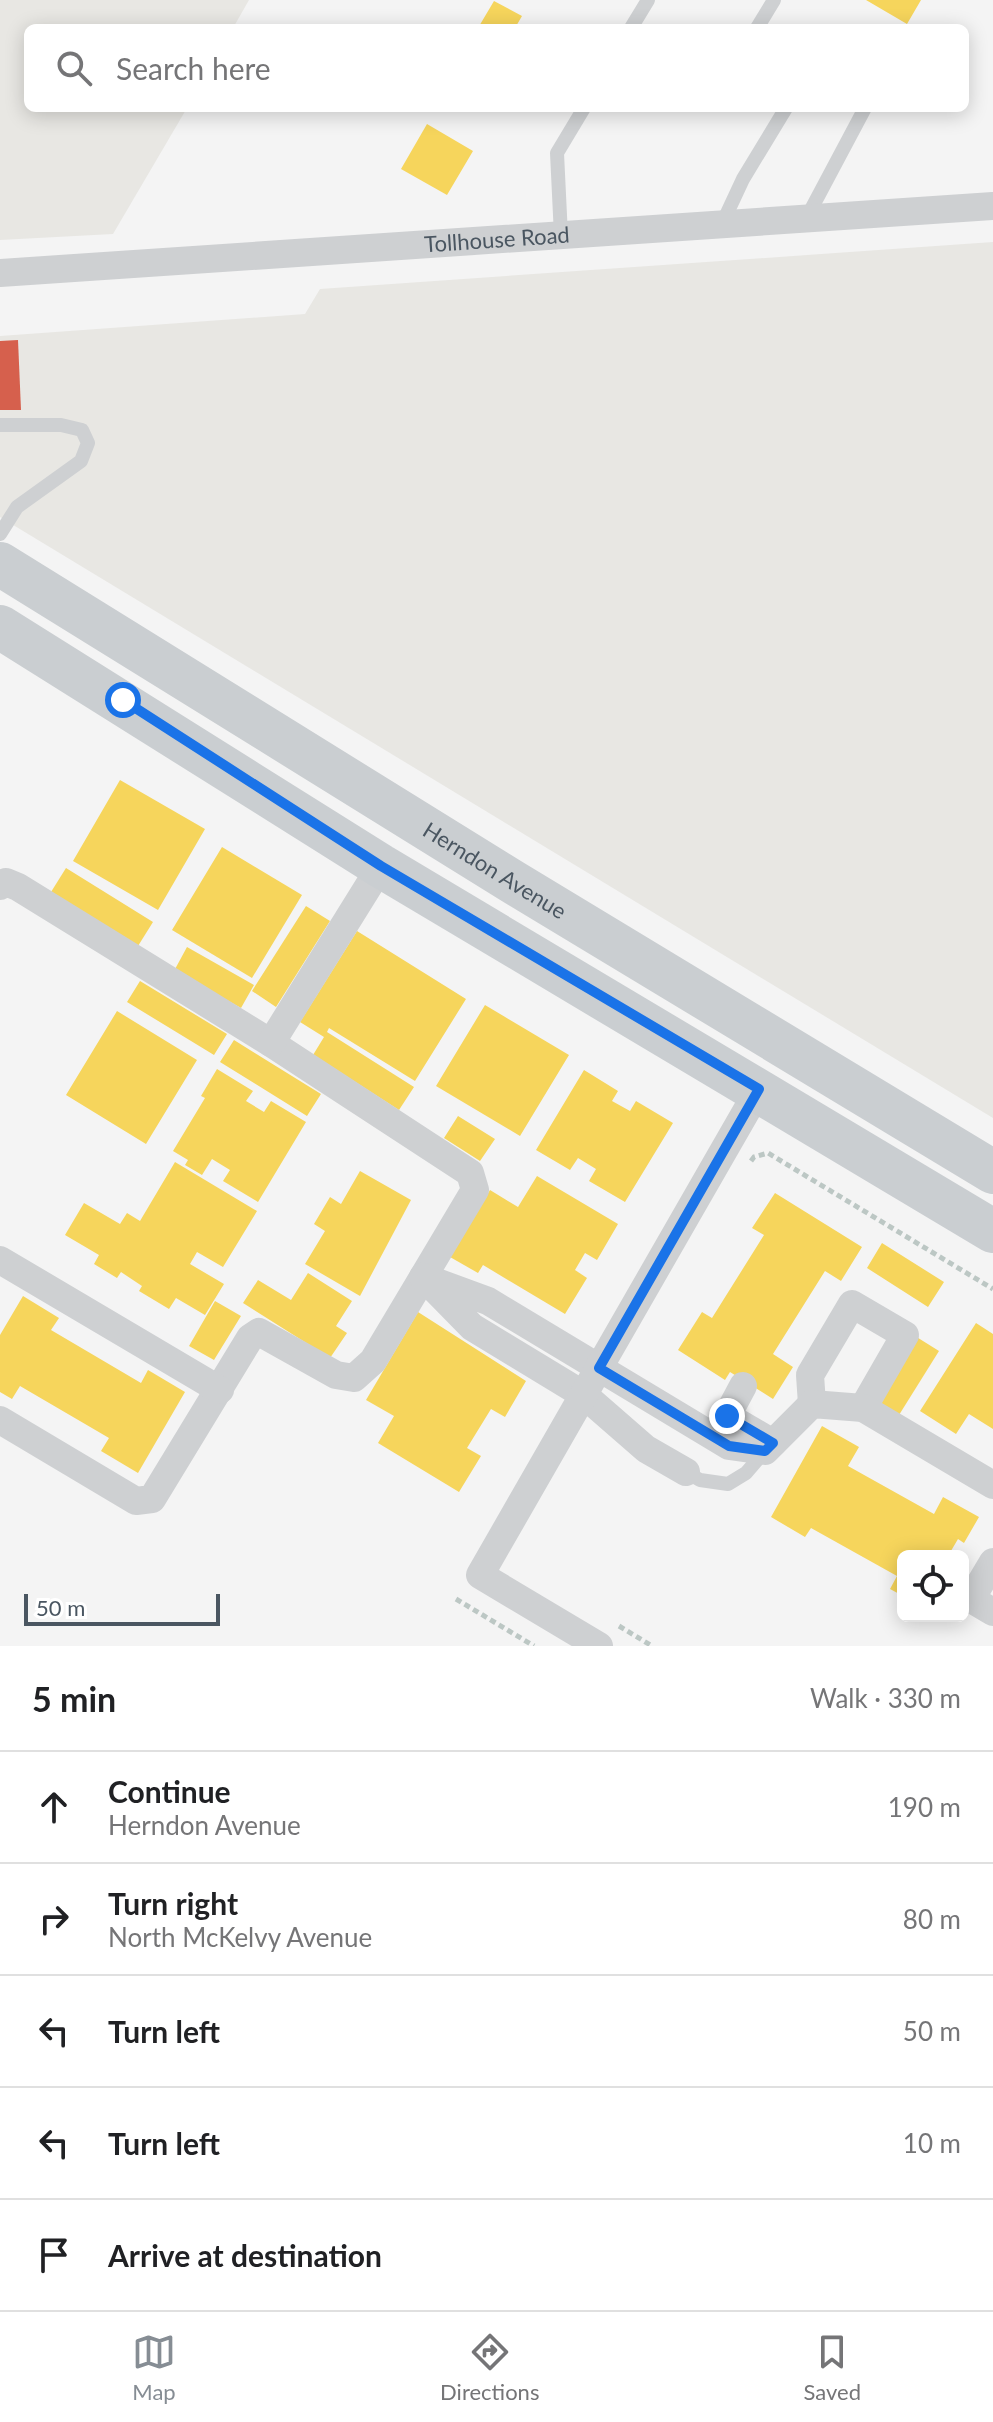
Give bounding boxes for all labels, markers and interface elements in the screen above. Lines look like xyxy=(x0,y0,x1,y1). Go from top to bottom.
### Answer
search box xyxy=(24,24,969,112)
icon: search xyxy=(52,46,96,90)
text: Search here xyxy=(116,50,271,86)
street label: Tollhouse Road xyxy=(423,221,571,257)
route start xyxy=(105,682,141,718)
street label: Herndon Avenue xyxy=(418,816,572,924)
route end xyxy=(709,1398,745,1434)
map controls xyxy=(897,1550,969,1622)
button: locate xyxy=(897,1550,969,1622)
scale bar xyxy=(24,1590,220,1626)
text: 50 m xyxy=(36,1594,85,1621)
text: 5 min xyxy=(32,1678,116,1719)
text: Walk · 330 m xyxy=(810,1682,961,1714)
text: Continue xyxy=(108,1773,231,1809)
icon: ahead xyxy=(32,1785,76,1829)
text: 190 m xyxy=(888,1791,961,1823)
text: Herndon Avenue xyxy=(108,1809,301,1841)
text: Turn right xyxy=(108,1885,238,1921)
icon: right xyxy=(32,1897,76,1941)
text: 80 m xyxy=(903,1903,961,1935)
text: North McKelvy Avenue xyxy=(108,1921,372,1953)
icon: left xyxy=(32,2009,76,2053)
text: Turn left xyxy=(108,2013,220,2049)
text: 50 m xyxy=(903,2015,961,2047)
icon: left xyxy=(32,2121,76,2165)
text: Turn left xyxy=(108,2125,220,2161)
text: 10 m xyxy=(903,2127,961,2159)
icon: arrive xyxy=(32,2233,76,2277)
text: Arrive at destination xyxy=(108,2237,382,2273)
tab: Map xyxy=(132,2330,176,2405)
tab: Directions xyxy=(440,2330,539,2405)
tab: Saved xyxy=(803,2330,861,2405)

